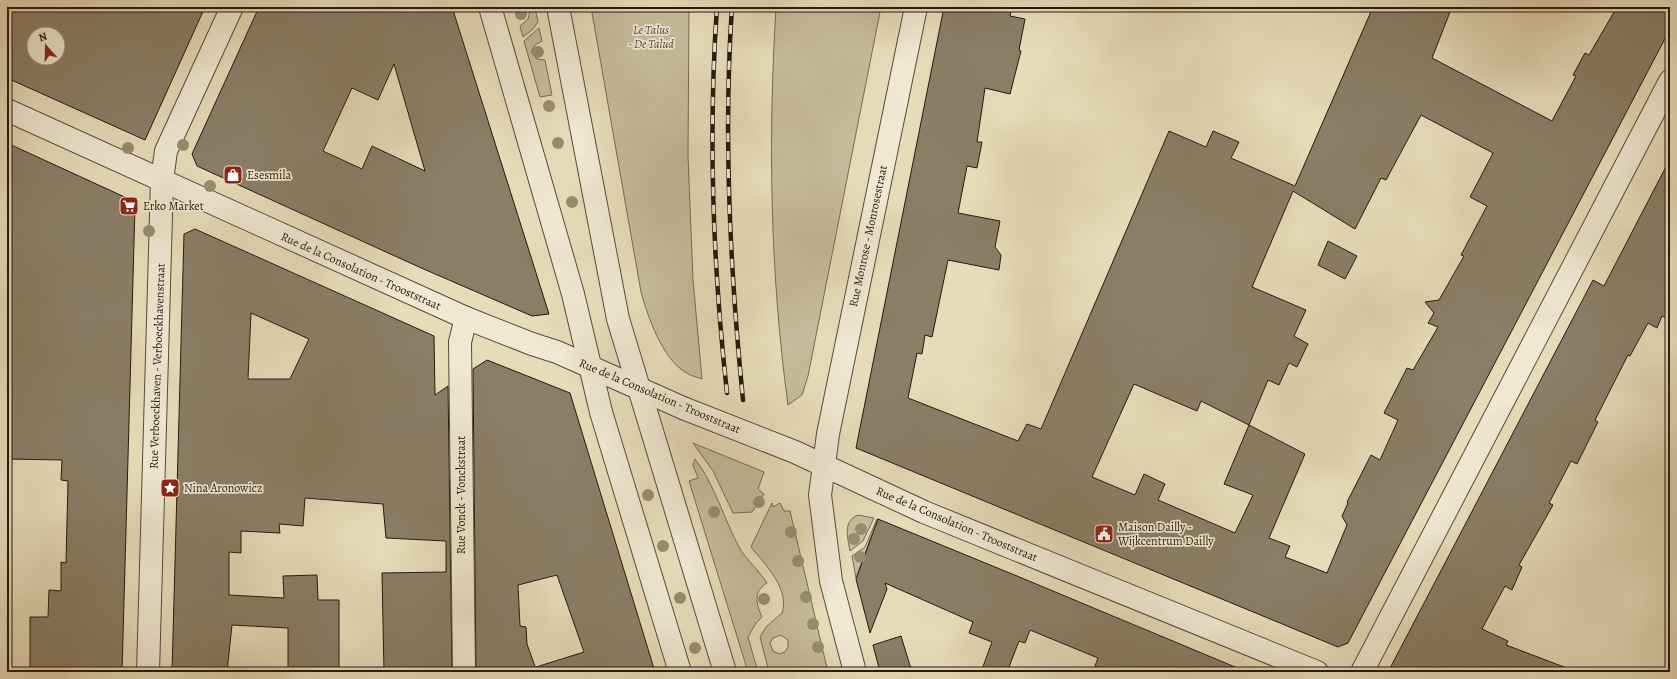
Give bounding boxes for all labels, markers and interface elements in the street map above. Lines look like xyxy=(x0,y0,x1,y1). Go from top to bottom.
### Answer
park label: Le Talus - De Talud xyxy=(628,22,674,52)
north arrow xyxy=(26,26,66,66)
text: N xyxy=(36,29,49,45)
shop icon: Esesmila xyxy=(222,164,244,186)
street label: Rue Monrose - Monrosestraat xyxy=(845,164,891,308)
place label: Esesmila xyxy=(247,167,291,183)
supermarket icon: Erko Market xyxy=(118,195,140,217)
place label: Erko Market xyxy=(143,198,204,214)
street label: Rue de la Consolation - Trooststraat xyxy=(278,228,444,314)
street label: Rue Verboeckhaven - Verboeckhavenstraat xyxy=(145,263,169,469)
street label: Rue de la Consolation - Trooststraat xyxy=(577,355,743,437)
street label: Rue Vonck - Vonckstraat xyxy=(453,436,469,554)
place icon: Nina Aronowicz xyxy=(159,477,181,499)
place label: Nina Aronowicz xyxy=(184,480,262,496)
street label: Rue de la Consolation - Trooststraat xyxy=(874,483,1040,565)
place label: Maison Dailly - Wijkcentrum Dailly xyxy=(1117,519,1214,549)
public building icon: Maison Dailly - Wijkcentrum Dailly xyxy=(1093,523,1115,545)

